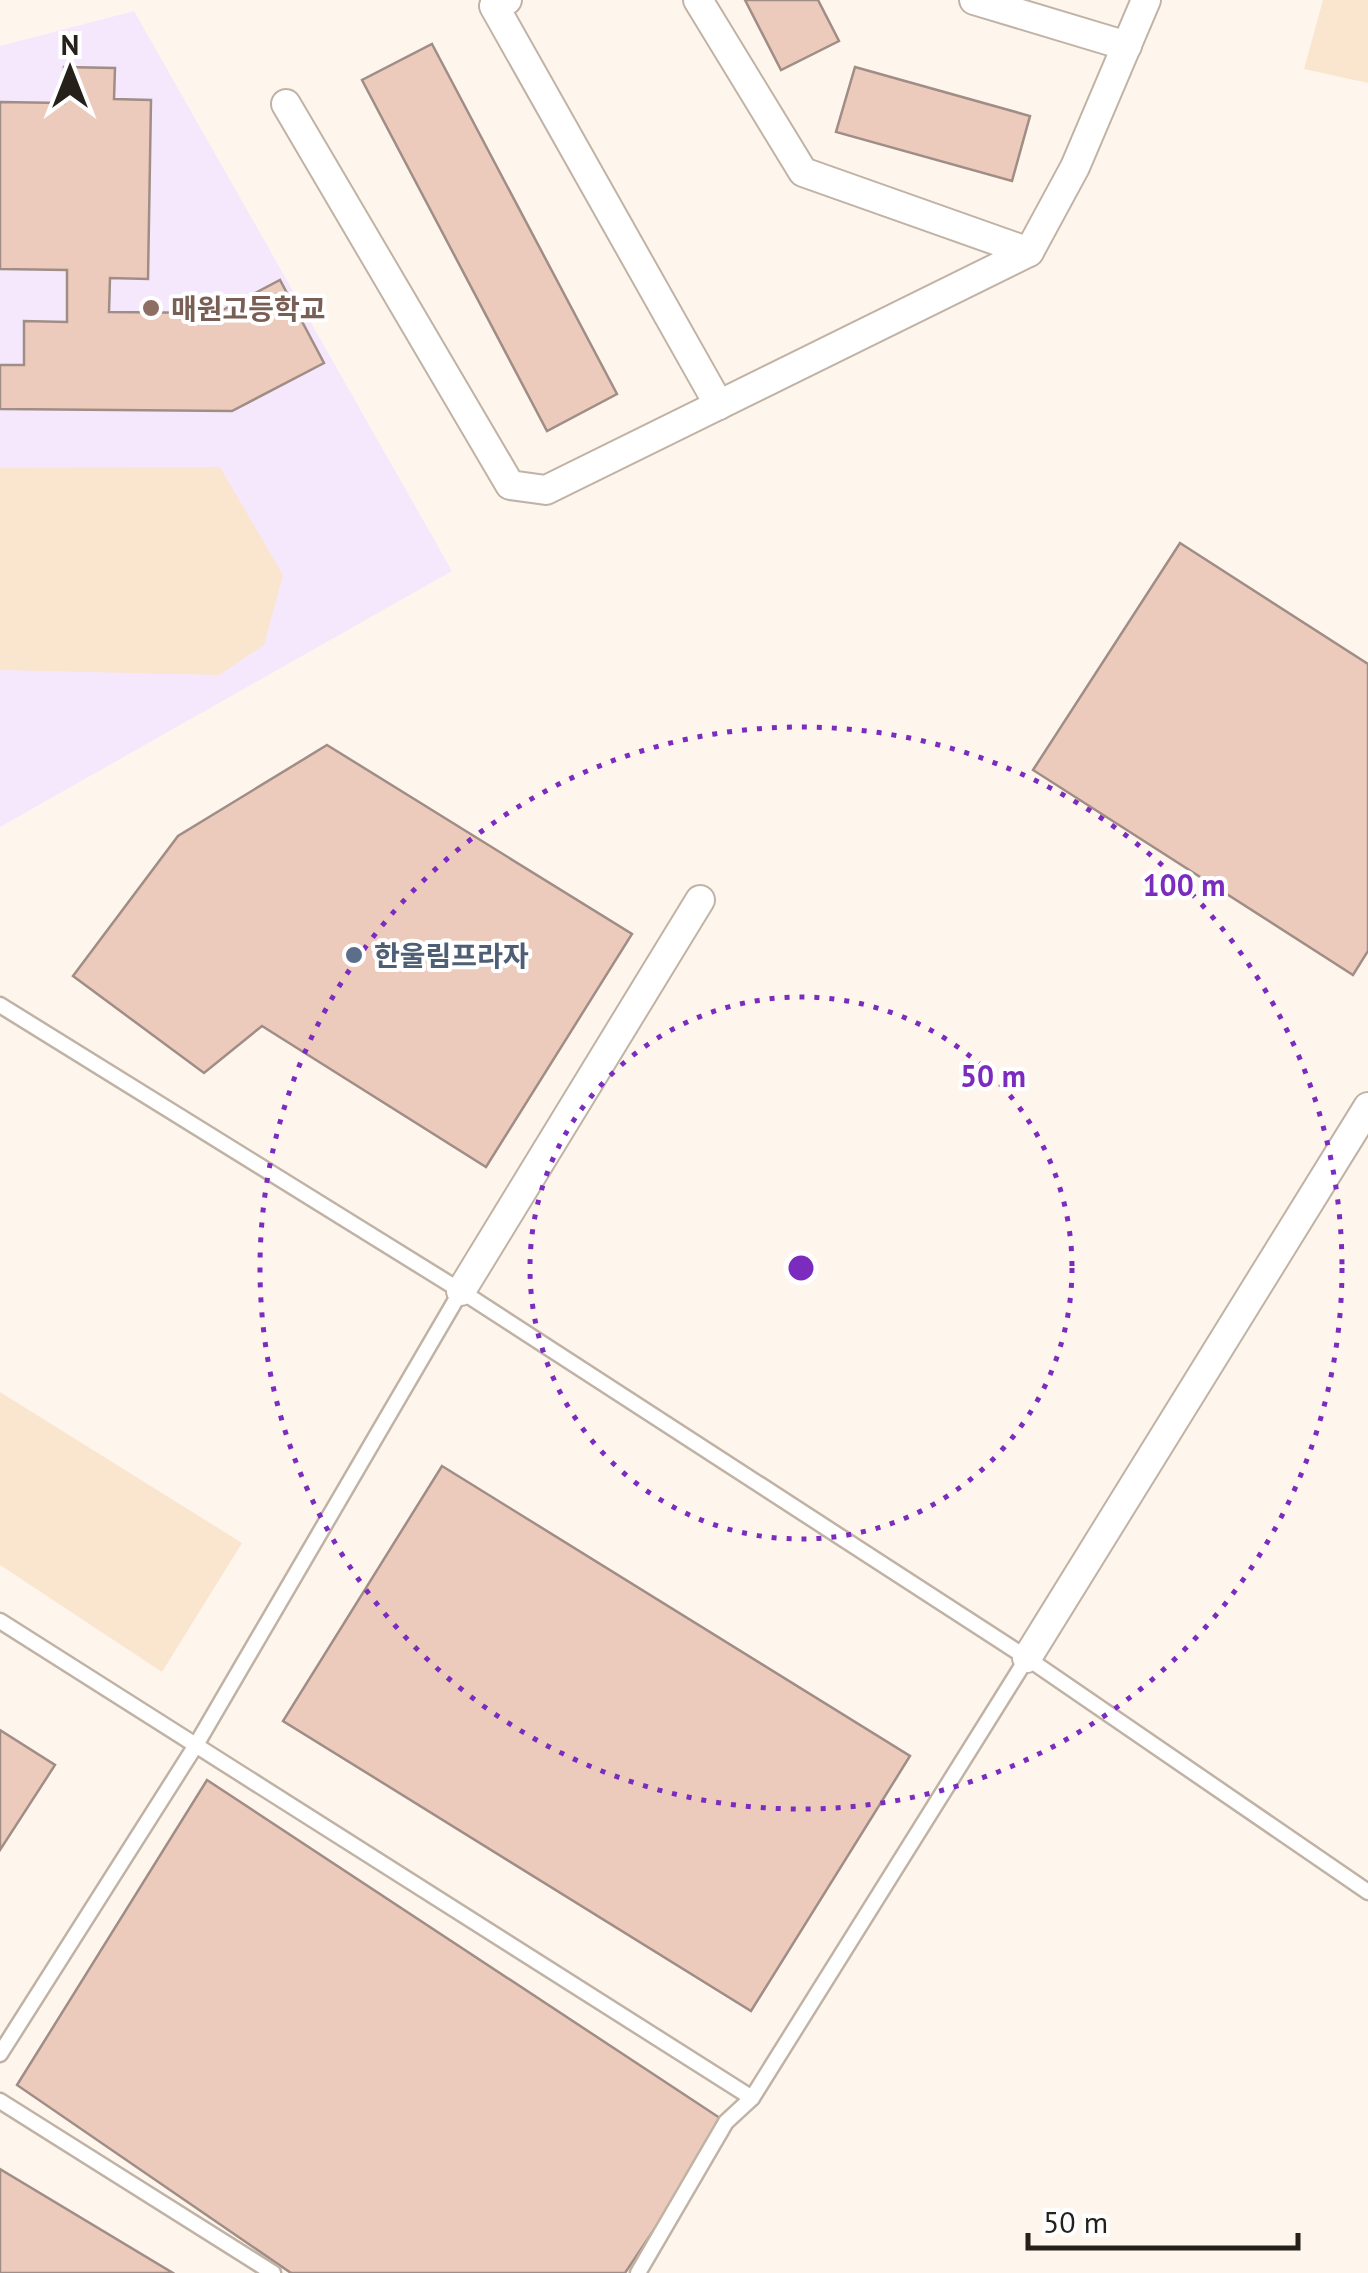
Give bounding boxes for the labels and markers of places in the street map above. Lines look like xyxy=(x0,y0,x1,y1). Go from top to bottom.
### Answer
place label: 매원고등학교 xyxy=(171,290,326,327)
marker: 매원고등학교 xyxy=(140,297,162,319)
place label: 한울림프라자 xyxy=(374,937,529,974)
marker: 한울림프라자 xyxy=(343,944,365,966)
centre of rings xyxy=(783,1250,819,1286)

